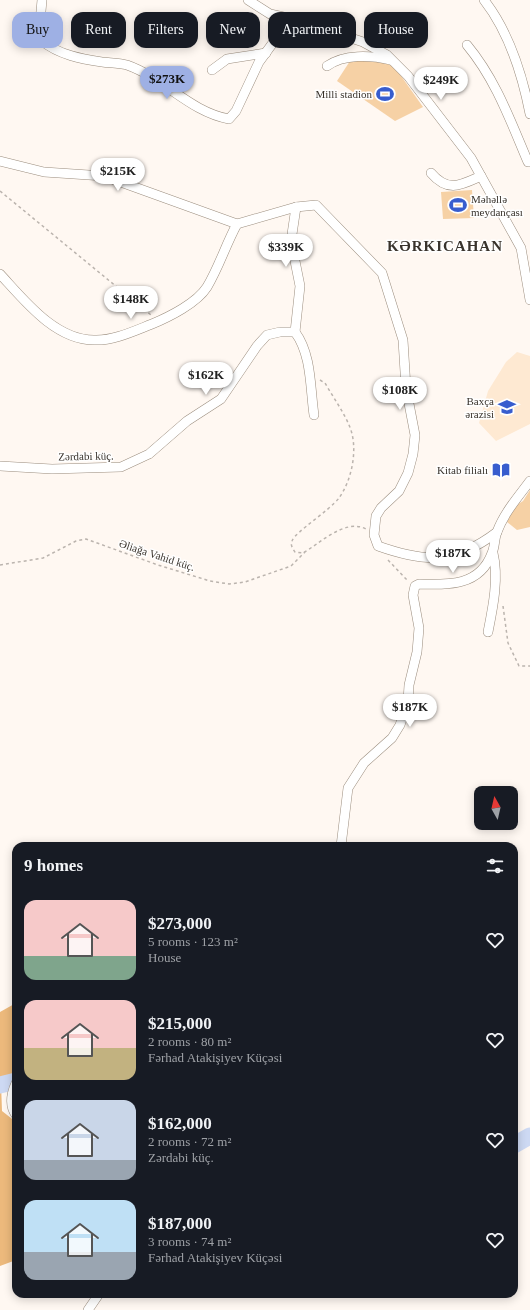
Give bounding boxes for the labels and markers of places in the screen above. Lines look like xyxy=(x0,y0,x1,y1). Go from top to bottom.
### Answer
pin: $273K xyxy=(139,66,195,100)
pin: $249K xyxy=(413,67,469,101)
sports icon: Milli stadion xyxy=(375,84,395,104)
place label: Milli stadion xyxy=(315,88,372,100)
pin: $215K xyxy=(90,158,146,192)
place label: Məhəllə meydançası xyxy=(471,193,523,218)
sports icon: Məhəllə meydançası xyxy=(448,195,468,215)
pin: $339K xyxy=(258,234,314,268)
pin: $148K xyxy=(103,286,159,320)
pin: $162K xyxy=(178,362,234,396)
pin: $108K xyxy=(372,377,428,411)
place label: Baxça ərazisi xyxy=(465,395,494,420)
school or university icon: Baxça ərazisi xyxy=(497,397,517,417)
library icon: Kitab filialı xyxy=(491,460,511,480)
place label: Kitab filialı xyxy=(437,464,488,476)
pin: $187K xyxy=(425,540,481,574)
pin: $187K xyxy=(382,694,438,728)

